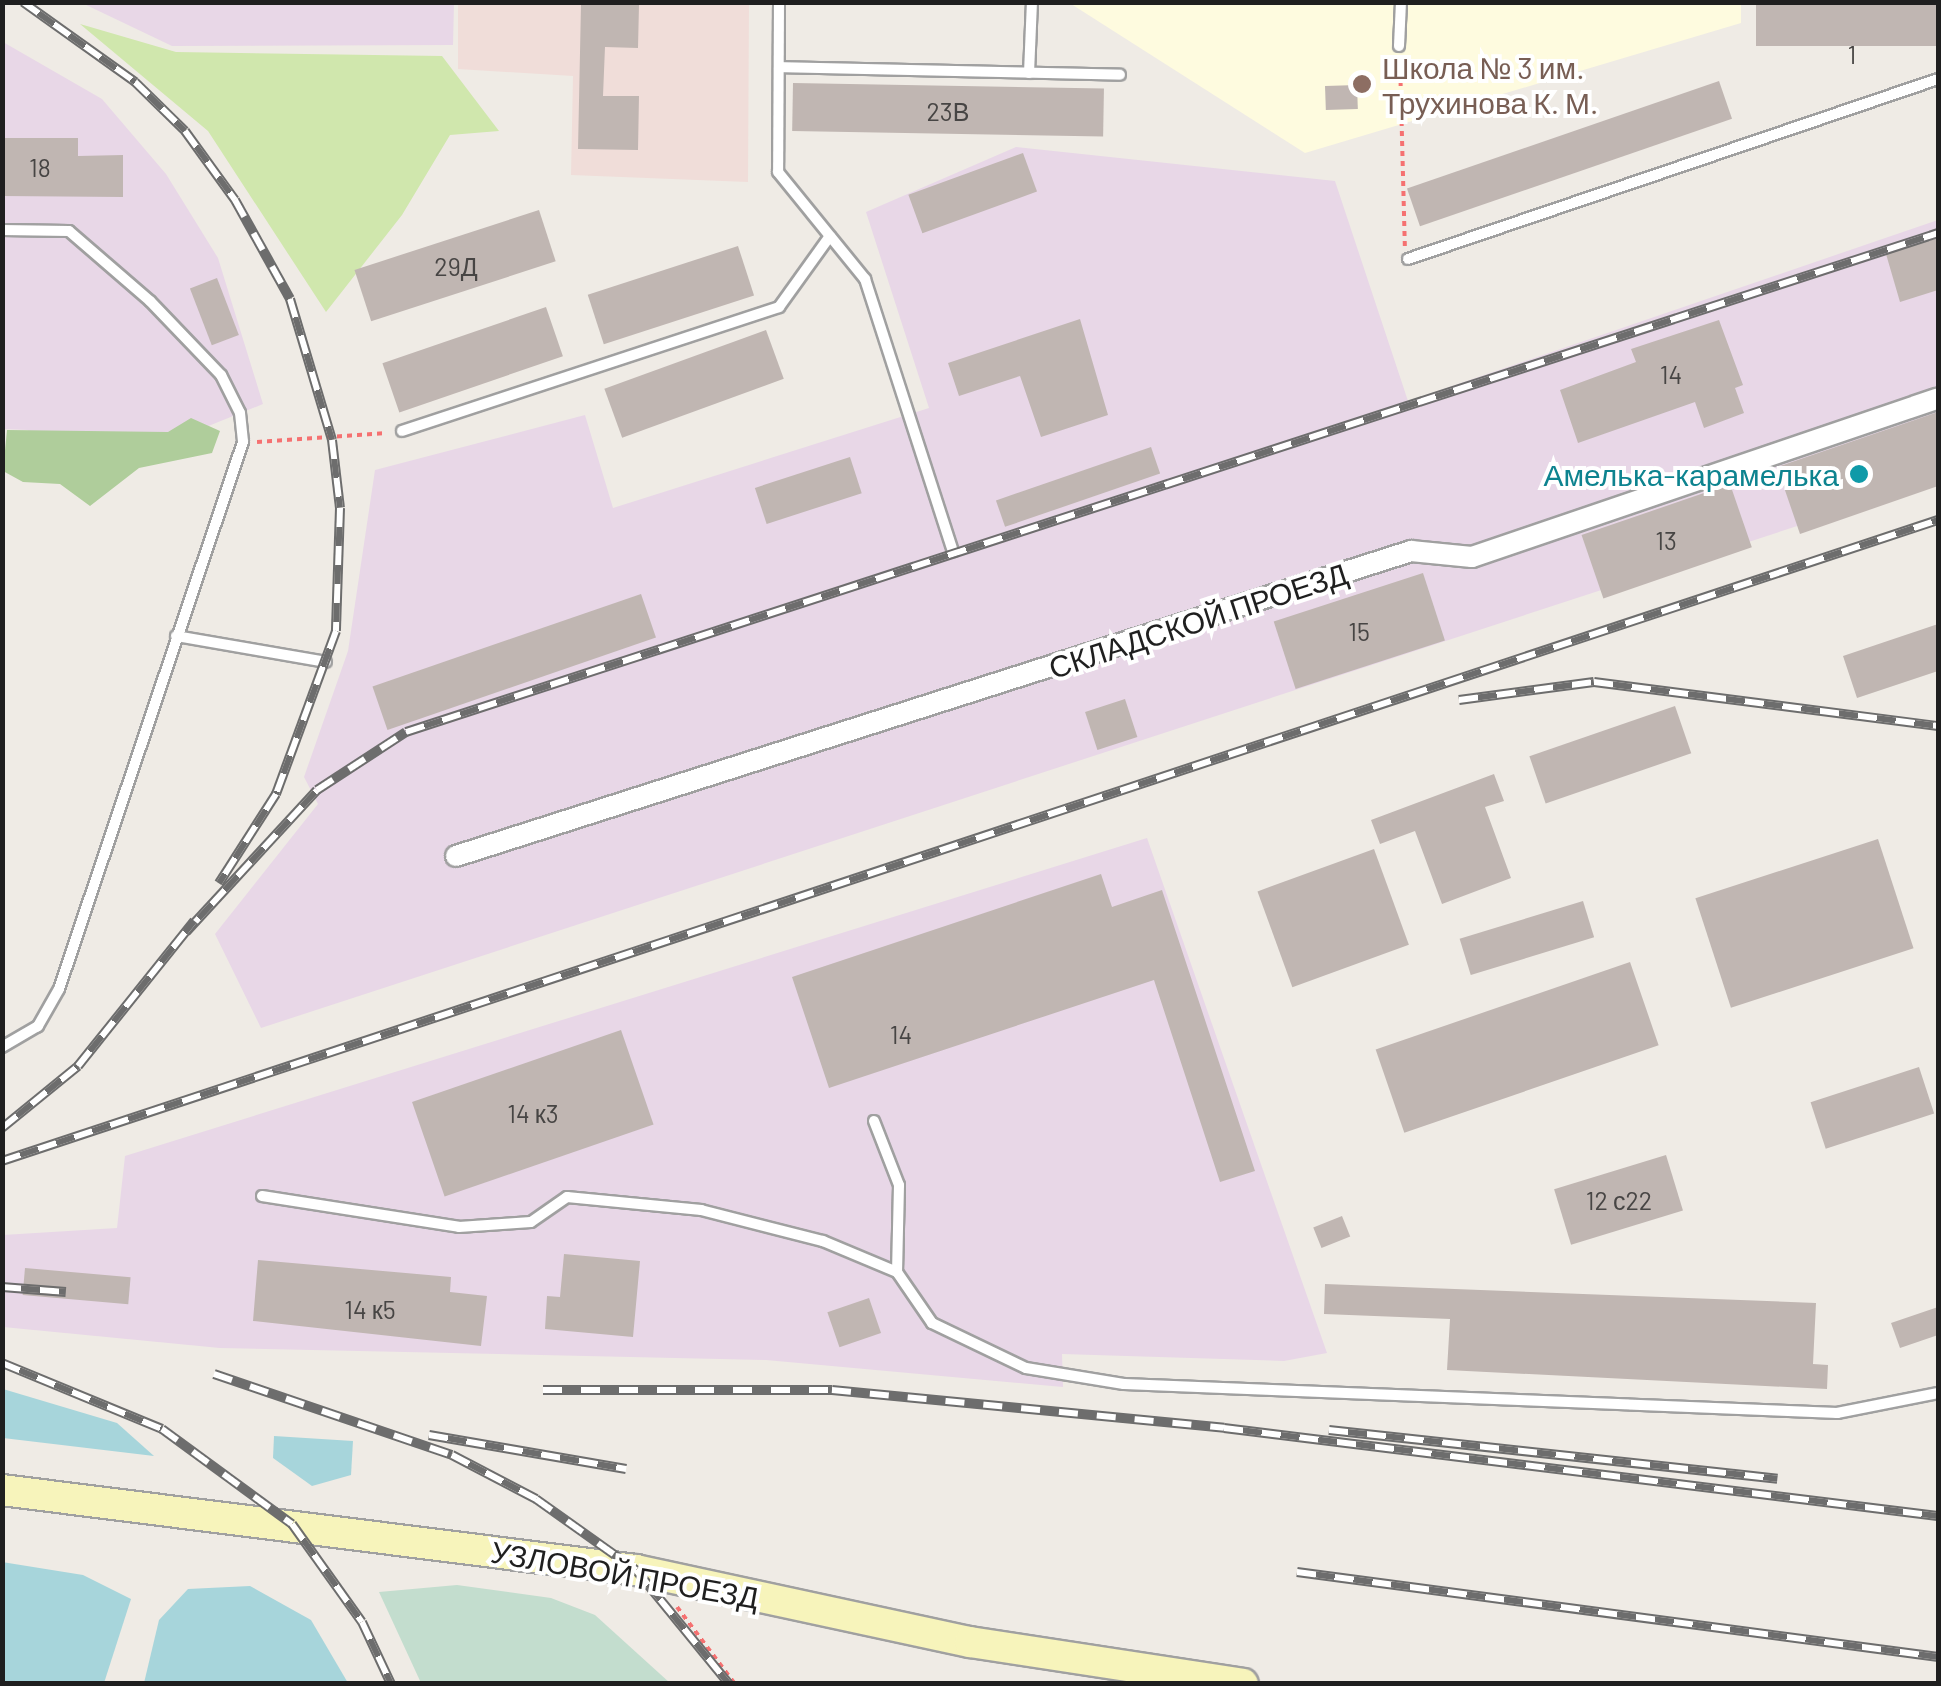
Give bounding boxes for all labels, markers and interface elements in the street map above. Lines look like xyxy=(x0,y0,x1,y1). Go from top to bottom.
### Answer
house number: 1 xyxy=(1848,39,1856,69)
place label: Школа № 3 им. Трухинова К. М. xyxy=(1382,49,1598,120)
marker: Школа № 3 им. Трухинова К. М. xyxy=(1351,73,1373,95)
house number: 23В xyxy=(927,96,969,126)
house number: 18 xyxy=(29,152,51,182)
house number: 29Д xyxy=(434,251,478,281)
house number: 14 xyxy=(1660,359,1682,389)
place label: Амелька-карамелька xyxy=(1543,456,1839,492)
marker: Амелька-карамелька xyxy=(1848,463,1870,485)
house number: 13 xyxy=(1655,525,1677,555)
street label: СКЛАДСКОЙ ПРОЕЗД xyxy=(1044,555,1352,685)
house number: 15 xyxy=(1348,616,1370,646)
house number: 14 xyxy=(890,1019,912,1049)
house number: 14 к3 xyxy=(507,1098,559,1128)
house number: 12 с22 xyxy=(1586,1185,1652,1215)
house number: 14 к5 xyxy=(344,1294,396,1324)
street label: УЗЛОВОЙ ПРОЕЗД xyxy=(488,1533,762,1615)

